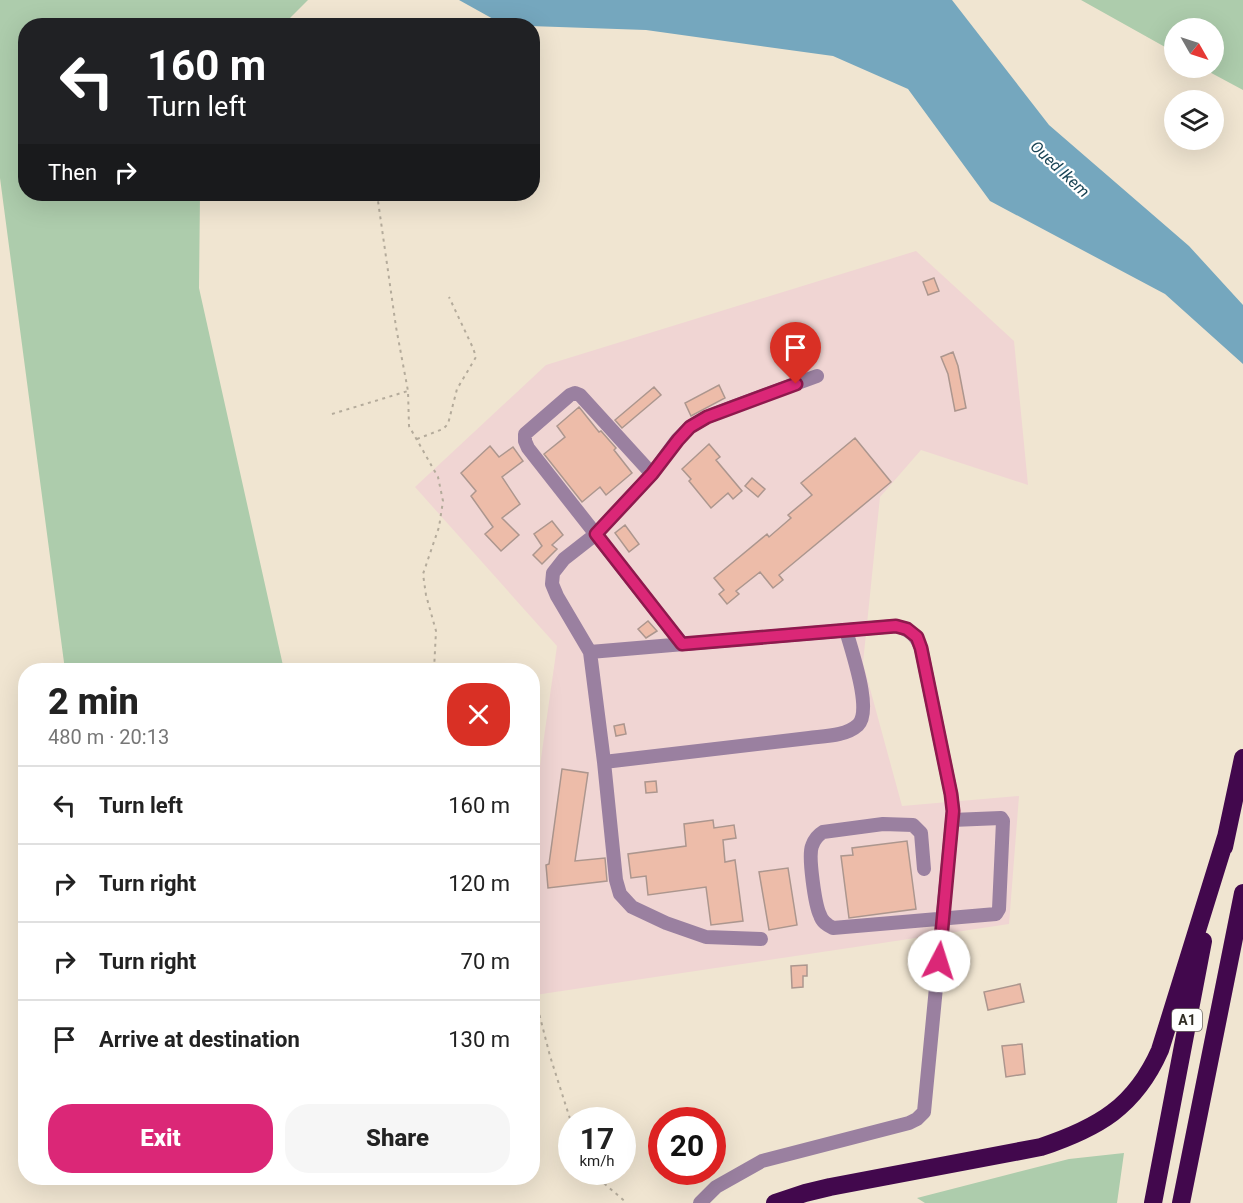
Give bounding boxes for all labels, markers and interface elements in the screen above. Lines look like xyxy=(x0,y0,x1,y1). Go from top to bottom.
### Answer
north arrow xyxy=(1164,18,1224,78)
map controls xyxy=(1164,18,1224,150)
text: 160 m xyxy=(147,41,266,90)
icon: left xyxy=(48,42,126,120)
button: layers xyxy=(1164,90,1224,150)
text: Turn left xyxy=(147,91,247,123)
water label: Oued Ikem xyxy=(1026,137,1094,201)
icon: right xyxy=(109,156,142,189)
text: Then xyxy=(48,160,97,185)
pin xyxy=(770,322,821,384)
icon: arrive xyxy=(779,331,812,364)
text: 2 min xyxy=(48,681,139,723)
button: close xyxy=(447,683,510,746)
text: 480 m · 20:13 xyxy=(48,725,169,749)
icon: left xyxy=(48,789,81,822)
text: Turn left xyxy=(99,793,183,818)
text: 160 m xyxy=(448,793,510,818)
icon: right xyxy=(48,867,81,900)
text: Turn right xyxy=(99,871,196,896)
text: 120 m xyxy=(448,871,510,896)
position arrow xyxy=(907,929,971,993)
icon: right xyxy=(48,945,81,978)
text: Turn right xyxy=(99,949,196,974)
text: 70 m xyxy=(461,949,510,974)
road number: A1 xyxy=(1172,1009,1202,1031)
icon: arrive xyxy=(48,1023,81,1056)
text: Arrive at destination xyxy=(99,1027,300,1052)
text: 130 m xyxy=(448,1027,510,1052)
button: Exit xyxy=(48,1104,273,1173)
button: Share xyxy=(285,1104,510,1173)
speed limit sign: 20 xyxy=(648,1107,726,1185)
text: 17 xyxy=(580,1121,614,1156)
text: km/h xyxy=(579,1152,615,1170)

